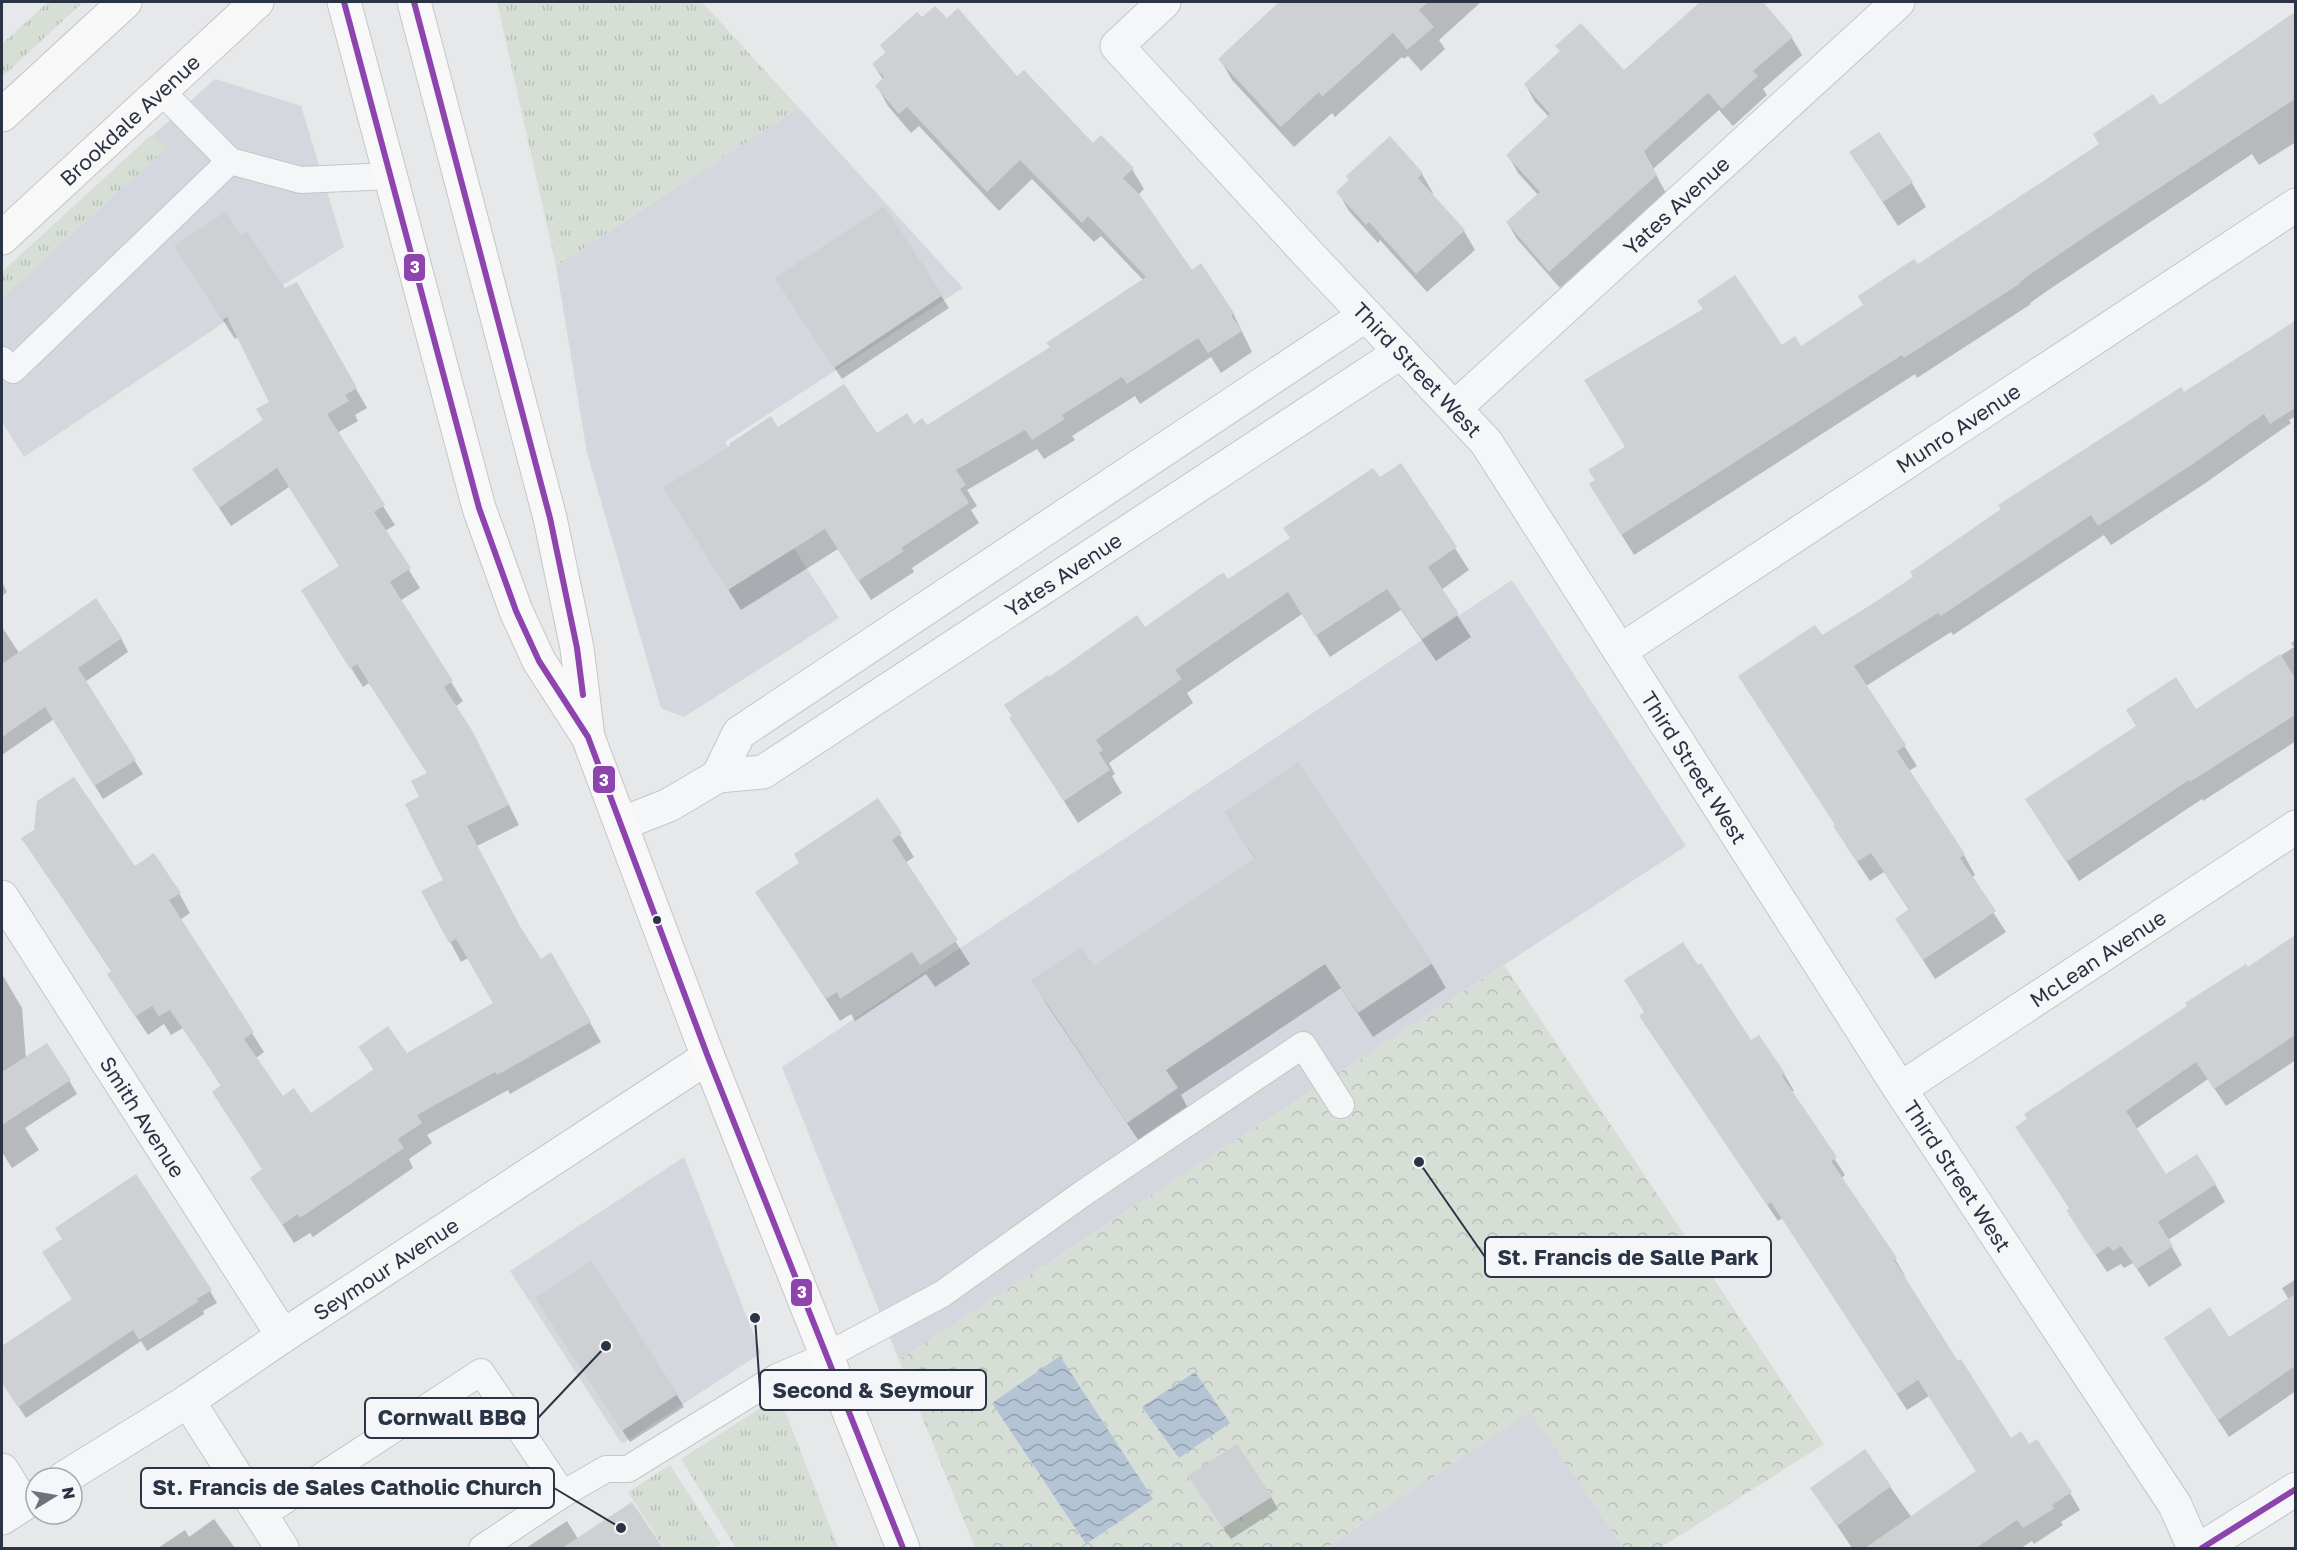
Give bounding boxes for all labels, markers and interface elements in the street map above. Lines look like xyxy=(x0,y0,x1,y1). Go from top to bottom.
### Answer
street label: Brookdale Avenue xyxy=(54,49,205,191)
street label: Yates Avenue xyxy=(1618,150,1735,260)
line badge: 3 xyxy=(403,253,426,282)
text: 3 xyxy=(410,257,420,277)
street label: Third Street West xyxy=(1347,297,1488,443)
street label: Munro Avenue xyxy=(1891,378,2025,478)
street label: Yates Avenue xyxy=(1000,527,1126,622)
street label: Third Street West xyxy=(1636,686,1753,849)
line badge: 3 xyxy=(592,765,616,794)
text: 3 xyxy=(599,770,609,790)
street label: McLean Avenue xyxy=(2025,904,2171,1013)
unlabelled marker xyxy=(651,914,663,926)
street label: Smith Avenue xyxy=(94,1052,191,1182)
street label: Third Street West xyxy=(1898,1095,2017,1257)
street label: Seymour Avenue xyxy=(308,1211,463,1326)
callout: St. Francis de Salle Park xyxy=(1485,1237,1771,1277)
text: St. Francis de Salle Park xyxy=(1497,1243,1759,1270)
line badge: 3 xyxy=(790,1278,813,1307)
text: 3 xyxy=(797,1282,807,1302)
callout: Second & Seymour xyxy=(760,1370,986,1410)
text: Second & Seymour xyxy=(772,1376,974,1403)
callout: Cornwall BBQ xyxy=(365,1398,538,1438)
text: Cornwall BBQ xyxy=(377,1403,527,1430)
north arrow xyxy=(24,1466,84,1526)
callout: St. Francis de Sales Catholic Church xyxy=(141,1468,554,1508)
text: St. Francis de Sales Catholic Church xyxy=(152,1473,542,1500)
text: N xyxy=(58,1485,80,1501)

